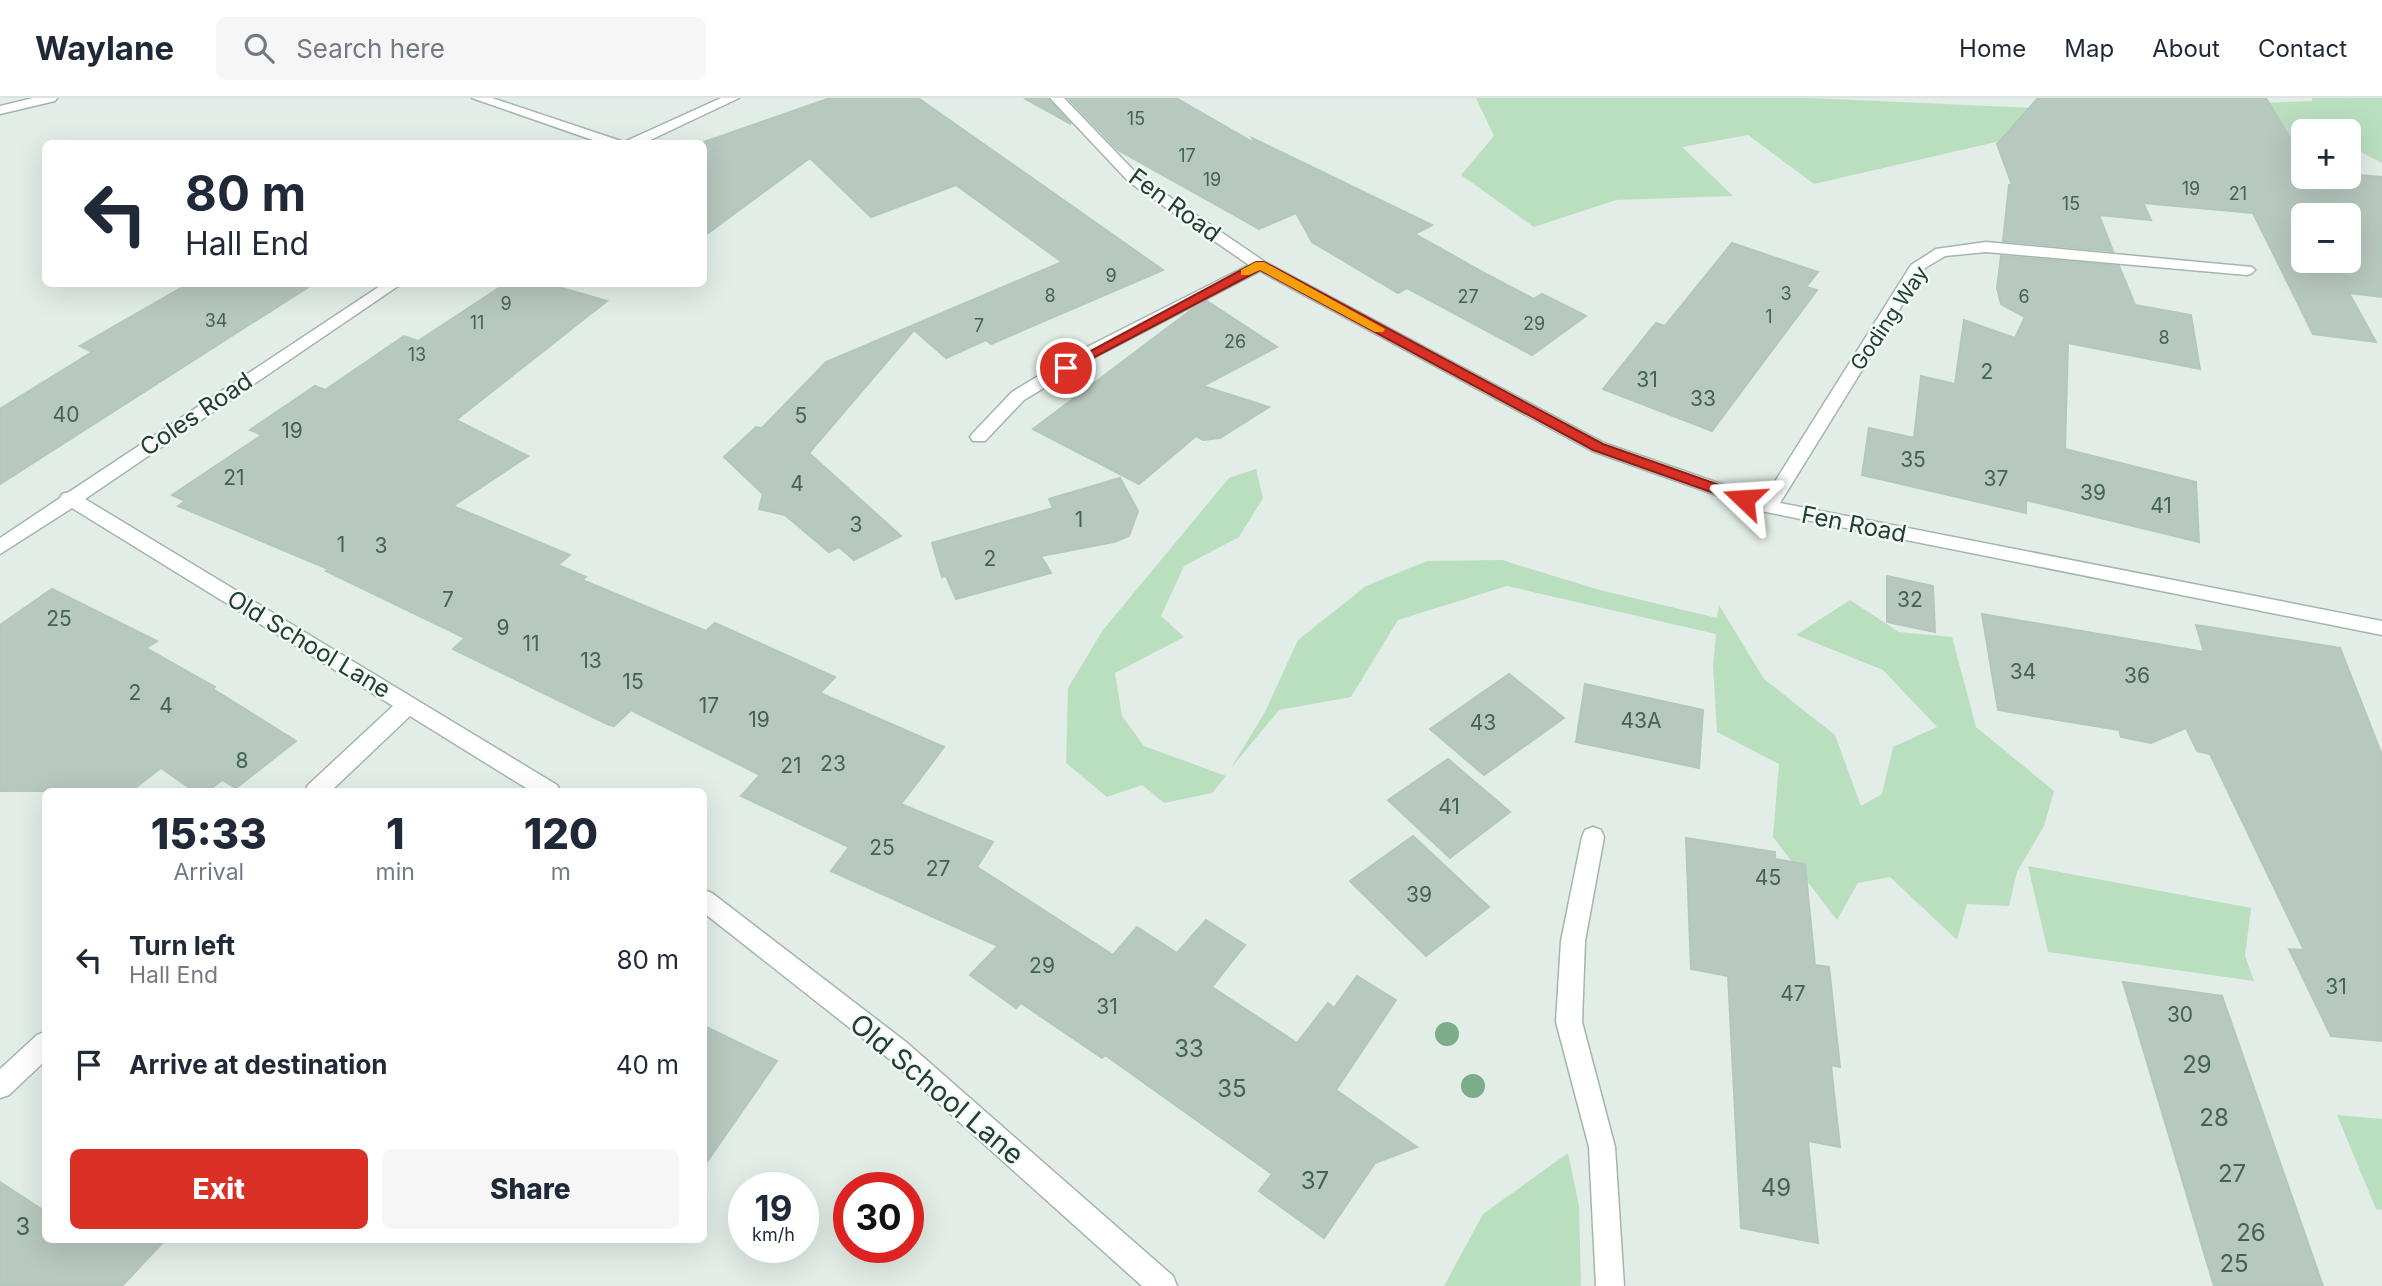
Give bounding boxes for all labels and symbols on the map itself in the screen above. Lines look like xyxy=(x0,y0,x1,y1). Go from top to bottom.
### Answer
house number: 15 xyxy=(1127,108,1145,129)
house number: 17 xyxy=(1178,145,1196,166)
street label: Fen Road xyxy=(1124,162,1226,248)
house number: 19 xyxy=(1203,169,1221,190)
house number: 19 xyxy=(2182,178,2200,199)
house number: 21 xyxy=(2229,183,2247,204)
house number: 15 xyxy=(2062,193,2080,214)
street label: Goding Way xyxy=(1845,261,1933,375)
house number: 9 xyxy=(1105,265,1117,286)
house number: 3 xyxy=(1780,283,1792,304)
house number: 8 xyxy=(1044,285,1056,306)
house number: 27 xyxy=(1457,286,1479,307)
house number: 6 xyxy=(2018,286,2030,307)
house number: 9 xyxy=(500,293,512,314)
house number: 1 xyxy=(1765,306,1773,327)
house number: 34 xyxy=(205,310,227,331)
house number: 11 xyxy=(470,312,484,333)
house number: 29 xyxy=(1523,313,1545,334)
house number: 7 xyxy=(974,315,984,336)
house number: 8 xyxy=(2158,327,2170,348)
house number: 26 xyxy=(1224,331,1246,352)
pin xyxy=(1036,338,1096,398)
house number: 13 xyxy=(408,344,426,365)
house number: 2 xyxy=(1981,359,1993,384)
street label: Coles Road xyxy=(134,366,258,462)
house number: 31 xyxy=(1636,367,1658,392)
house number: 33 xyxy=(1690,386,1716,411)
house number: 40 xyxy=(53,402,79,427)
house number: 5 xyxy=(795,403,807,428)
house number: 19 xyxy=(281,418,303,443)
house number: 35 xyxy=(1900,447,1926,472)
position arrow xyxy=(1707,462,1781,536)
house number: 21 xyxy=(223,465,245,490)
house number: 37 xyxy=(1984,466,2008,491)
house number: 4 xyxy=(790,471,804,496)
house number: 39 xyxy=(2080,480,2106,505)
house number: 41 xyxy=(2150,493,2172,518)
street label: Fen Road xyxy=(1799,500,1909,548)
house number: 1 xyxy=(1075,507,1083,532)
house number: 3 xyxy=(850,512,862,537)
house number: 1 xyxy=(337,532,345,557)
house number: 3 xyxy=(375,533,387,558)
house number: 2 xyxy=(984,546,996,571)
street label: Old School Lane xyxy=(222,584,396,704)
house number: 7 xyxy=(442,587,454,612)
house number: 32 xyxy=(1897,587,1923,612)
house number: 25 xyxy=(46,606,72,631)
house number: 9 xyxy=(496,615,510,640)
house number: 11 xyxy=(522,631,540,656)
house number: 13 xyxy=(580,648,602,673)
house number: 34 xyxy=(2010,659,2036,684)
house number: 36 xyxy=(2124,663,2150,688)
house number: 15 xyxy=(622,669,644,694)
house number: 2 xyxy=(129,680,141,705)
house number: 4 xyxy=(159,693,173,718)
house number: 17 xyxy=(699,693,719,718)
house number: 19 xyxy=(748,707,770,732)
house number: 43A xyxy=(1620,708,1662,733)
house number: 43 xyxy=(1470,710,1496,735)
house number: 8 xyxy=(236,748,249,773)
house number: 23 xyxy=(820,751,846,776)
house number: 21 xyxy=(780,753,802,778)
house number: 41 xyxy=(1438,794,1460,819)
house number: 25 xyxy=(869,835,895,860)
house number: 27 xyxy=(926,856,950,881)
house number: 45 xyxy=(1755,865,1781,890)
house number: 39 xyxy=(1406,882,1432,907)
house number: 29 xyxy=(1029,953,1055,978)
house number: 31 xyxy=(2325,974,2347,999)
house number: 47 xyxy=(1780,981,1806,1006)
house number: 31 xyxy=(1096,994,1118,1019)
house number: 30 xyxy=(2167,1002,2193,1027)
street label: Old School Lane xyxy=(843,1006,1031,1172)
house number: 33 xyxy=(1174,1034,1204,1063)
house number: 29 xyxy=(2182,1050,2212,1079)
house number: 35 xyxy=(1217,1074,1247,1103)
house number: 28 xyxy=(2199,1103,2229,1132)
house number: 27 xyxy=(2218,1159,2246,1188)
house number: 37 xyxy=(1301,1166,1329,1195)
speed limit sign: 30 xyxy=(833,1172,924,1263)
house number: 49 xyxy=(1761,1173,1791,1202)
house number: 3 xyxy=(16,1212,30,1241)
house number: 26 xyxy=(2236,1218,2266,1247)
house number: 25 xyxy=(2219,1249,2249,1278)

